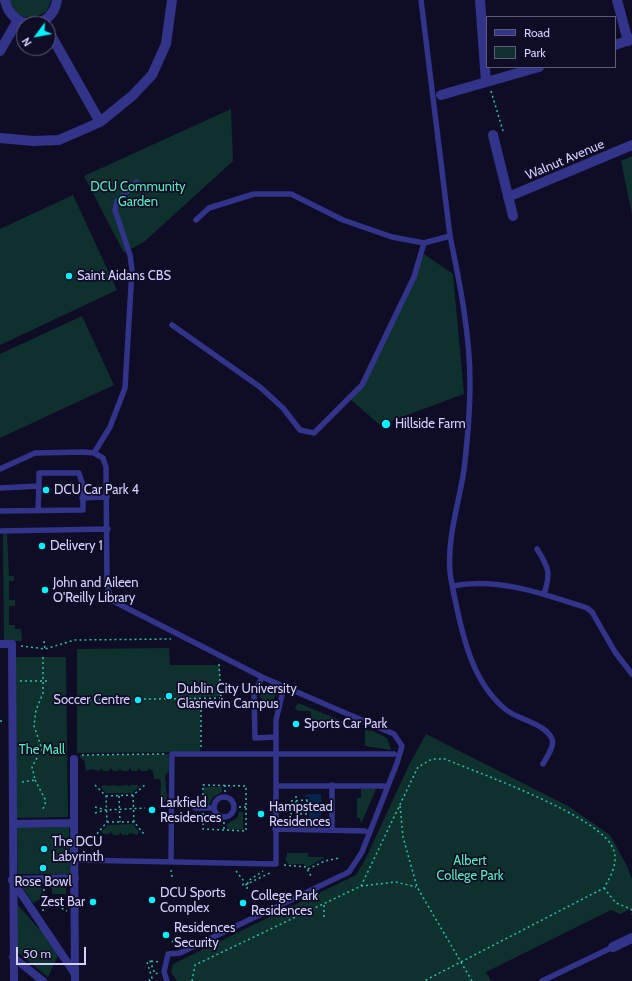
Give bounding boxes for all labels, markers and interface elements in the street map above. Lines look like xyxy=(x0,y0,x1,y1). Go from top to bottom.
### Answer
north arrow xyxy=(16,16,56,56)
legend xyxy=(486,16,616,68)
text: Road xyxy=(524,25,550,40)
text: N xyxy=(19,35,35,49)
text: Park xyxy=(524,45,546,60)
street label: Walnut Avenue xyxy=(523,136,607,184)
park label: DCU Community Garden xyxy=(90,179,186,210)
place label: Saint Aidans CBS xyxy=(77,268,171,284)
marker: Saint Aidans CBS xyxy=(64,271,74,281)
place label: Hillside Farm xyxy=(395,416,466,432)
marker: Hillside Farm xyxy=(380,418,392,430)
place label: DCU Car Park 4 xyxy=(54,482,139,498)
marker: DCU Car Park 4 xyxy=(41,485,51,495)
place label: Delivery 1 xyxy=(50,538,103,554)
marker: Delivery 1 xyxy=(37,541,47,551)
place label: John and Aileen O'Reilly Library xyxy=(53,575,139,606)
marker: John and Aileen O'Reilly Library xyxy=(40,585,50,595)
place label: Dublin City University Glasnevin Campus xyxy=(177,681,297,712)
marker: Dublin City University Glasnevin Campus xyxy=(164,691,174,701)
place label: Soccer Centre xyxy=(53,692,130,708)
marker: Soccer Centre xyxy=(133,695,143,705)
place label: Sports Car Park xyxy=(304,716,387,732)
marker: Sports Car Park xyxy=(291,719,301,729)
park label: The Mall xyxy=(19,742,65,758)
place label: Larkfield Residences xyxy=(160,795,221,826)
place label: Hampstead Residences xyxy=(269,799,333,830)
marker: Larkfield Residences xyxy=(147,805,157,815)
marker: Hampstead Residences xyxy=(256,809,266,819)
place label: The DCU Labyrinth xyxy=(52,834,104,865)
marker: The DCU Labyrinth xyxy=(39,844,49,854)
park label: Albert College Park xyxy=(436,853,504,884)
marker: Rose Bowl xyxy=(38,863,48,873)
place label: Rose Bowl xyxy=(14,874,72,890)
place label: DCU Sports Complex xyxy=(160,885,226,916)
place label: College Park Residences xyxy=(251,888,318,919)
place label: Zest Bar xyxy=(41,894,85,910)
marker: DCU Sports Complex xyxy=(147,895,157,905)
marker: Zest Bar xyxy=(88,897,98,907)
marker: College Park Residences xyxy=(238,898,248,908)
place label: Residences Security xyxy=(174,920,235,951)
marker: Residences Security xyxy=(161,930,171,940)
scale bar xyxy=(18,939,88,965)
text: 50 m xyxy=(23,946,51,961)

